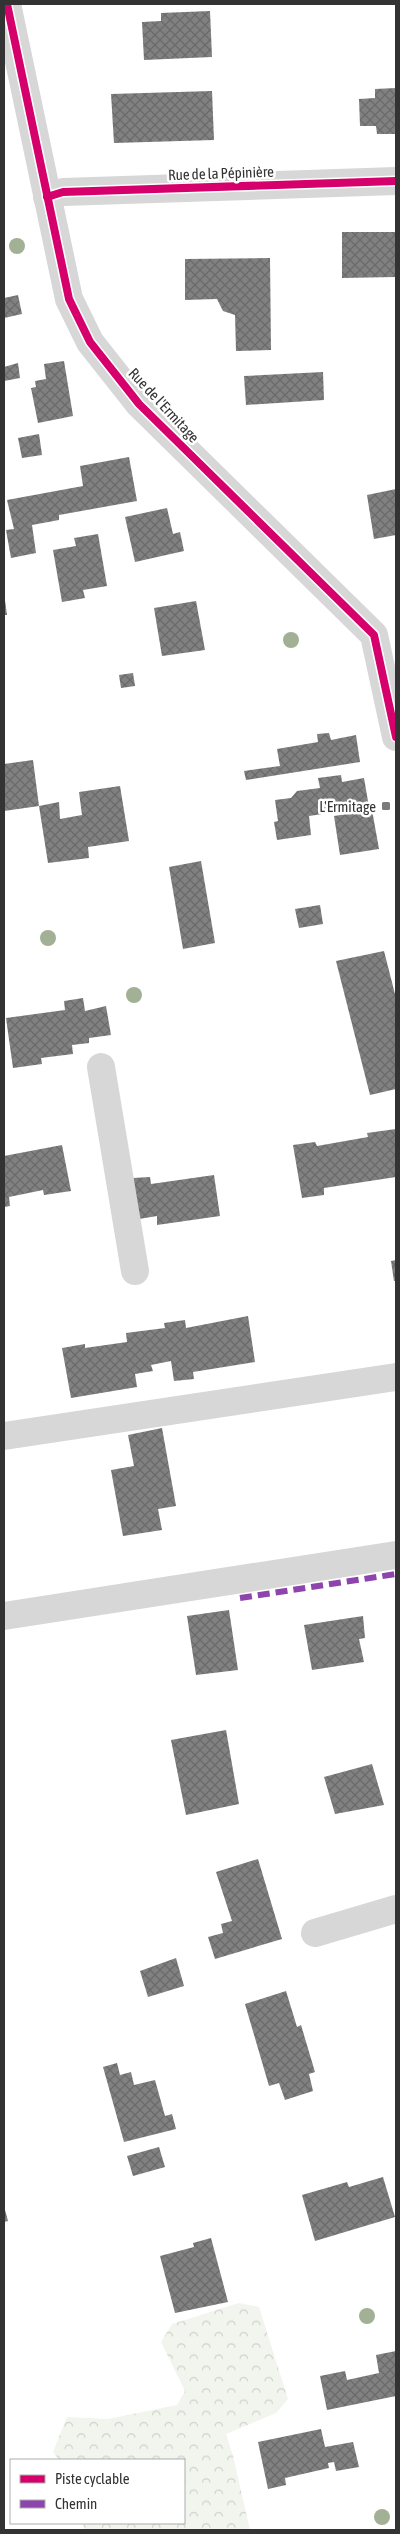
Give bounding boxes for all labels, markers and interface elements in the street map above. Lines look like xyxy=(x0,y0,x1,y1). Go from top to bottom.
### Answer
street label: Rue de la Pépinière xyxy=(168,163,274,183)
street label: Rue de l'Ermitage xyxy=(125,364,203,446)
place label: L'Ermitage xyxy=(319,798,376,815)
marker: L'Ermitage xyxy=(380,800,392,812)
legend xyxy=(10,2459,185,2524)
text: Piste cyclable xyxy=(55,2470,130,2487)
text: Chemin xyxy=(55,2495,97,2512)

